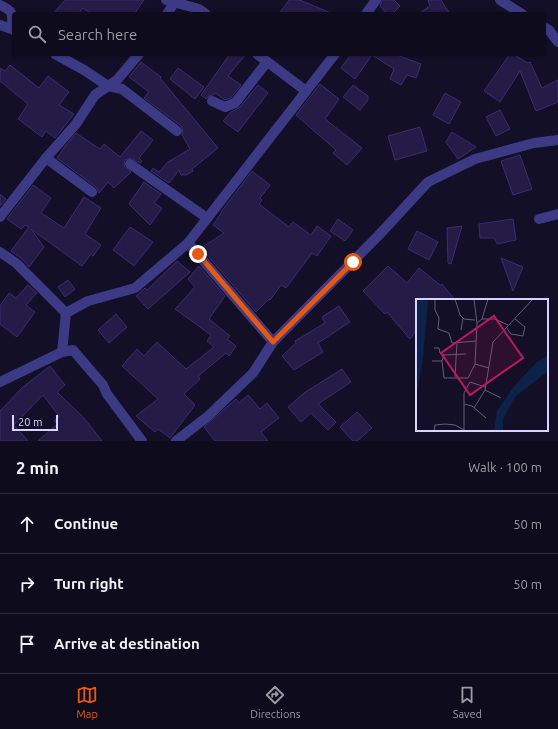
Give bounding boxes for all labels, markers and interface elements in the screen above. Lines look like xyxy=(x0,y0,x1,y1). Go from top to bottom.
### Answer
search box xyxy=(12,12,546,56)
icon: search xyxy=(26,23,48,45)
text: Search here xyxy=(58,26,137,43)
route end xyxy=(189,245,207,263)
route start xyxy=(344,253,362,271)
inset map xyxy=(416,299,548,431)
scale bar xyxy=(12,413,58,432)
text: 20 m xyxy=(18,416,42,428)
text: 2 min xyxy=(16,458,59,477)
text: Walk · 100 m xyxy=(468,460,542,474)
icon: ahead xyxy=(16,513,38,535)
text: Continue xyxy=(54,515,118,532)
text: 50 m xyxy=(513,517,542,531)
icon: right xyxy=(16,573,38,595)
text: Turn right xyxy=(54,575,124,592)
text: 50 m xyxy=(513,577,542,591)
icon: arrive xyxy=(16,633,38,655)
text: Arrive at destination xyxy=(54,635,200,652)
tab: Map xyxy=(76,684,98,720)
tab: Directions xyxy=(250,684,300,720)
tab: Saved xyxy=(453,684,482,720)

